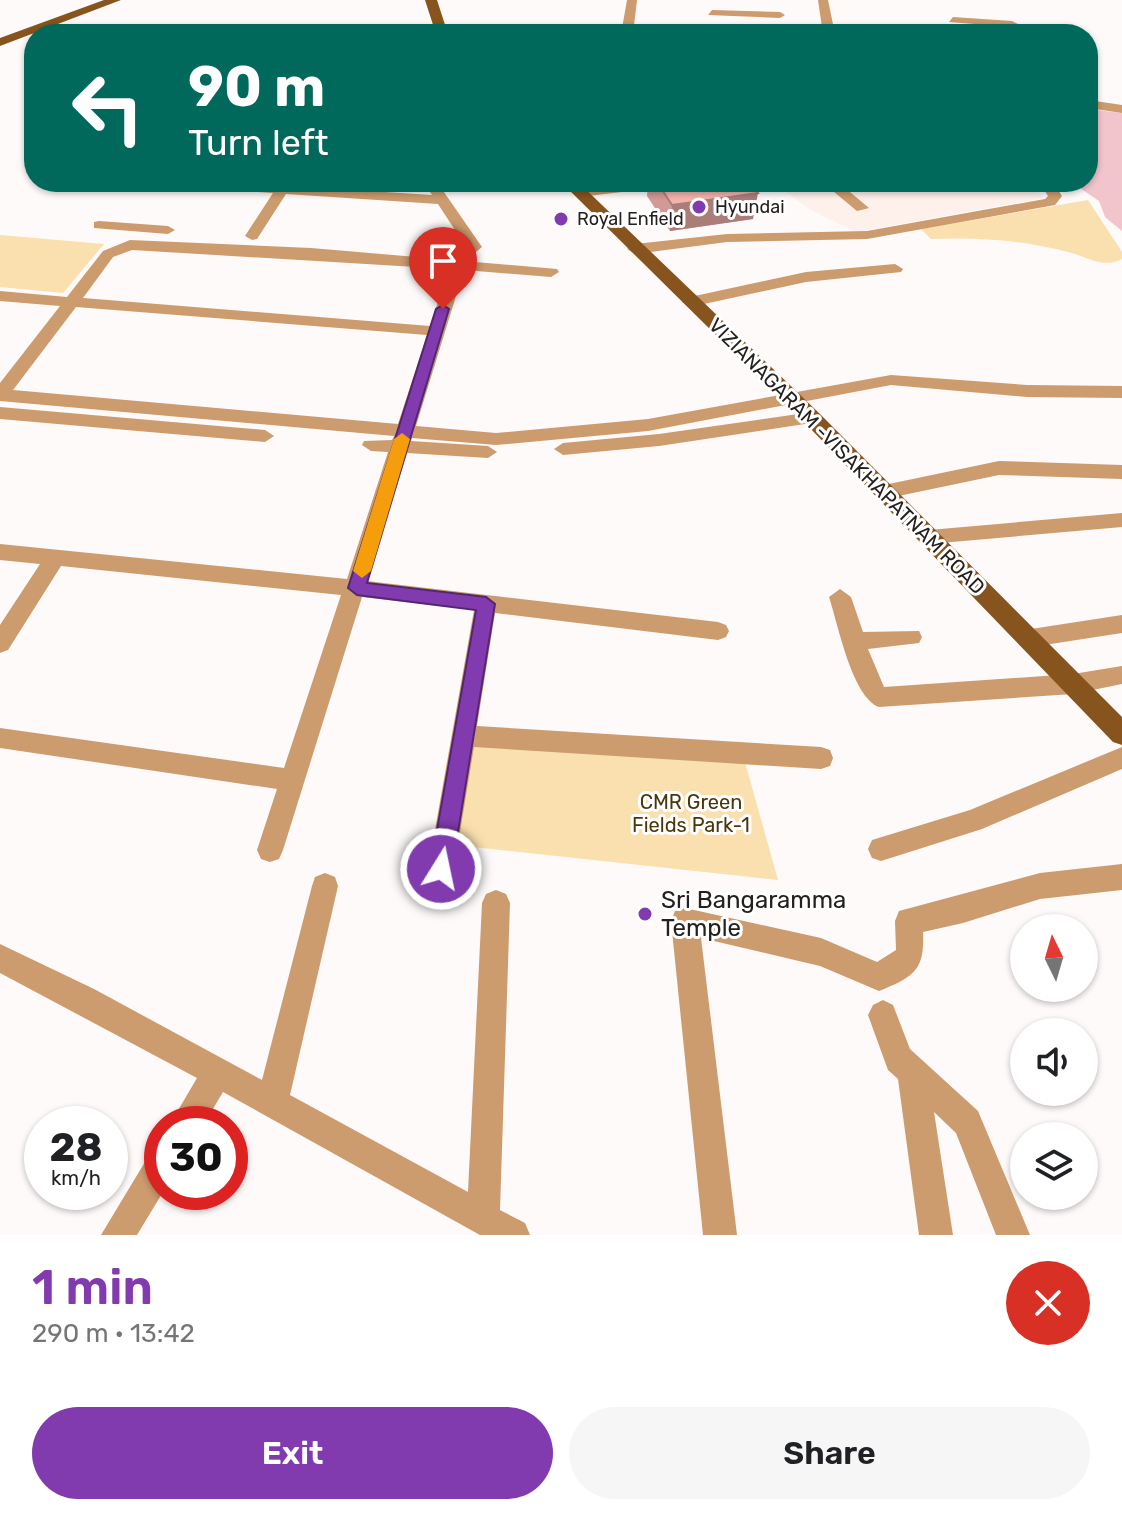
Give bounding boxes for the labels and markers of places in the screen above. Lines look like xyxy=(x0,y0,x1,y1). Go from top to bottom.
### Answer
place label: Hyundai xyxy=(715,196,785,218)
marker: Hyundai xyxy=(690,198,708,216)
place label: Royal Enfield xyxy=(577,208,684,230)
marker: Royal Enfield xyxy=(552,210,570,228)
pin xyxy=(409,227,477,309)
place label: Sri Bangaramma Temple xyxy=(661,886,846,942)
marker: Sri Bangaramma Temple xyxy=(636,905,654,923)

